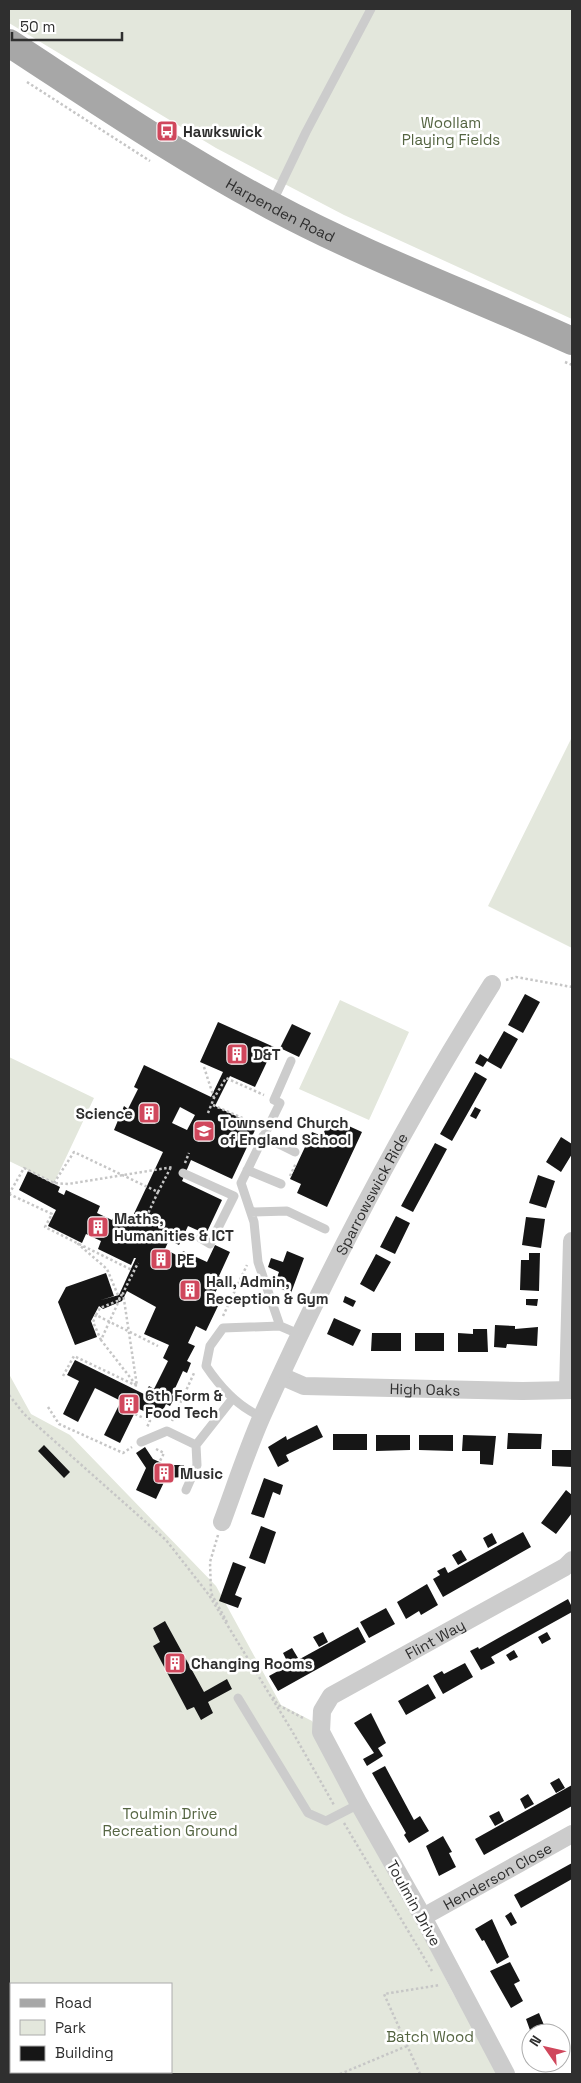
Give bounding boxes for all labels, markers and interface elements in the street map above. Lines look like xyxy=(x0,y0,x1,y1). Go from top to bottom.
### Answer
scale bar xyxy=(12,10,122,42)
text: 50 m xyxy=(20,17,55,36)
park label: Woollam Playing Fields xyxy=(402,113,500,149)
bus stop icon: Hawkswick xyxy=(155,119,179,143)
place label: Hawkswick xyxy=(183,122,263,141)
street label: Harpenden Road xyxy=(223,173,338,246)
building icon: D&T xyxy=(225,1042,249,1066)
place label: D&T xyxy=(253,1045,281,1064)
building icon: Science xyxy=(137,1101,161,1125)
place label: Science xyxy=(76,1104,133,1123)
place label: Townsend Church of England School xyxy=(220,1113,351,1149)
school or university icon: Townsend Church of England School xyxy=(192,1119,216,1143)
street label: Sparrowswick Ride xyxy=(331,1129,412,1258)
place label: Maths, Humanities & ICT xyxy=(114,1209,234,1245)
building icon: Maths, Humanities & ICT xyxy=(86,1215,110,1239)
building icon: PE xyxy=(149,1247,173,1271)
place label: PE xyxy=(177,1250,194,1269)
place label: Hall, Admin, Reception & Gym xyxy=(206,1272,329,1308)
building icon: Hall, Admin, Reception & Gym xyxy=(178,1278,202,1302)
street label: High Oaks xyxy=(389,1378,461,1399)
place label: 6th Form & Food Tech xyxy=(145,1386,223,1422)
building icon: 6th Form & Food Tech xyxy=(117,1392,141,1416)
building icon: Music xyxy=(152,1461,176,1485)
place label: Music xyxy=(180,1464,223,1483)
street label: Flint Way xyxy=(402,1615,468,1663)
building icon: Changing Rooms xyxy=(163,1651,187,1675)
place label: Changing Rooms xyxy=(191,1654,313,1673)
park label: Toulmin Drive Recreation Ground xyxy=(102,1804,238,1840)
street label: Henderson Close xyxy=(439,1838,555,1914)
street label: Toulmin Drive xyxy=(383,1857,445,1949)
legend xyxy=(10,1983,172,2073)
text: Road xyxy=(55,1993,92,2012)
text: Park xyxy=(55,2018,86,2037)
north arrow xyxy=(521,2023,571,2073)
park label: Batch Wood xyxy=(386,2027,474,2046)
text: N xyxy=(525,2032,545,2050)
text: Building xyxy=(55,2043,114,2062)

